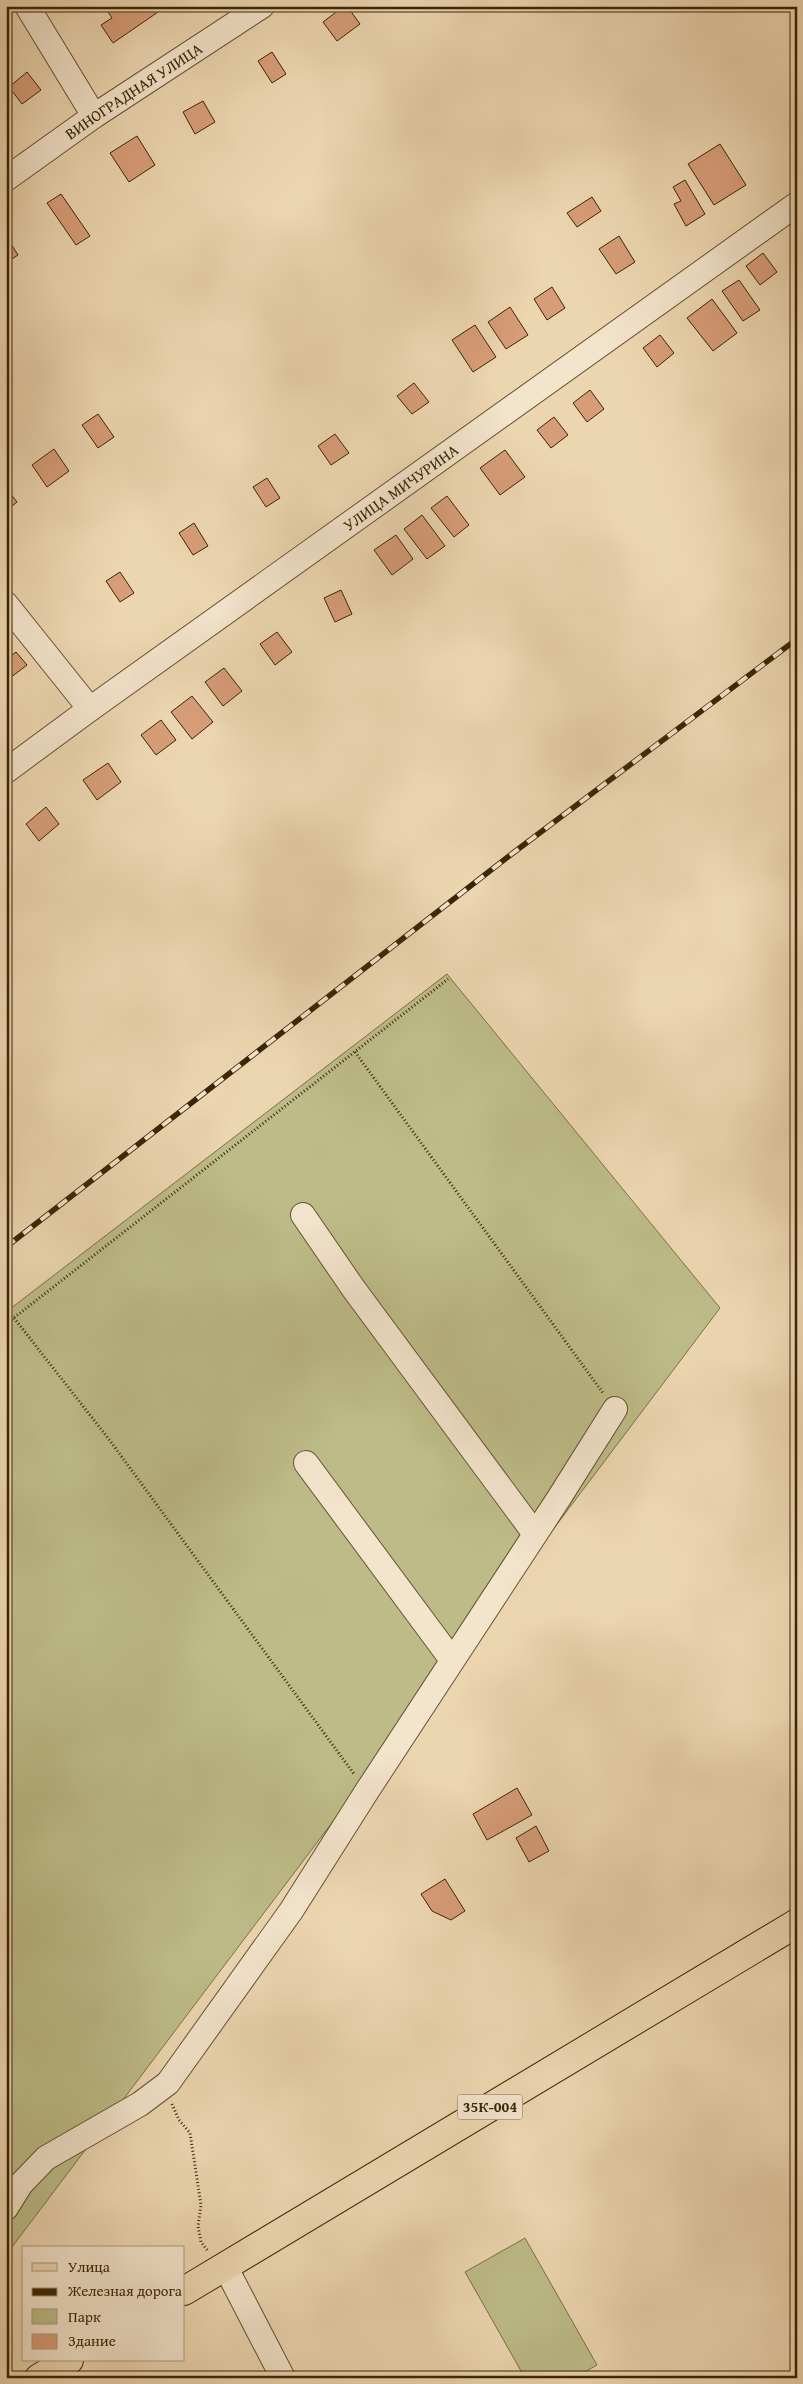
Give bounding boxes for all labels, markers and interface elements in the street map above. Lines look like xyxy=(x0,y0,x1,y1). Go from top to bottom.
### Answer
street label: ВИНОГРАДНАЯ УЛИЦА xyxy=(60,36,207,145)
street label: УЛИЦА МИЧУРИНА xyxy=(338,437,463,537)
road number: 35К-004 xyxy=(458,2094,522,2120)
legend xyxy=(22,2246,185,2362)
text: Улица xyxy=(68,2256,111,2277)
text: Железная дорога xyxy=(67,2280,183,2301)
text: Парк xyxy=(68,2306,101,2327)
text: Здание xyxy=(68,2330,116,2351)

